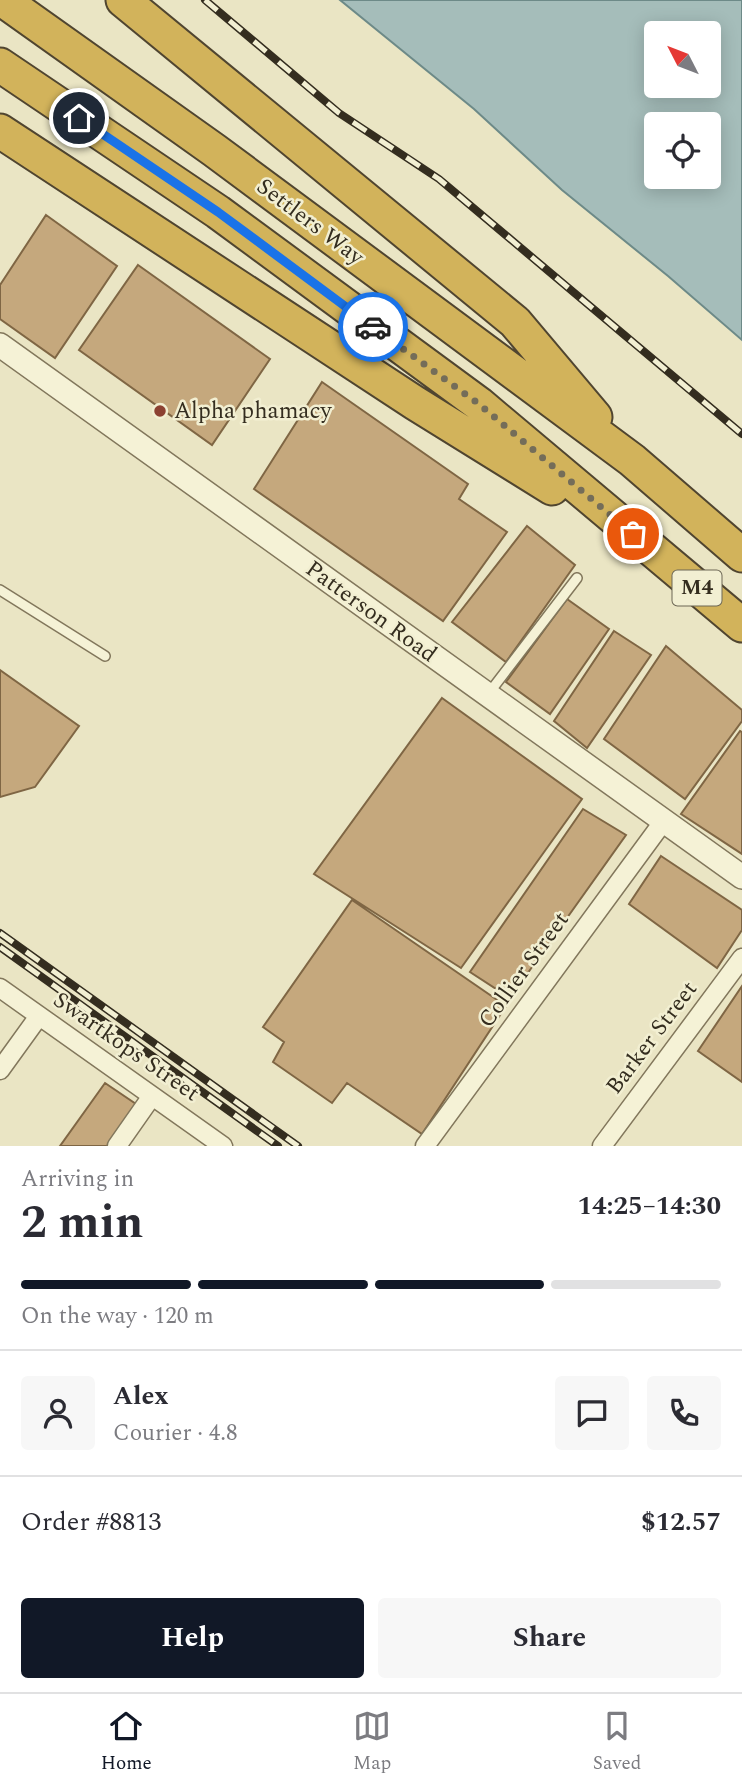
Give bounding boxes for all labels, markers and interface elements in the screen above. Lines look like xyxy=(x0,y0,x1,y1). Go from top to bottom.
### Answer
north arrow xyxy=(644,21,721,98)
map controls xyxy=(644,21,721,189)
pin xyxy=(49,88,109,148)
icon: home xyxy=(60,99,98,137)
button: locate xyxy=(644,112,721,189)
street label: Settlers Way xyxy=(249,170,372,275)
courier xyxy=(338,292,408,362)
icon: car xyxy=(354,308,392,346)
place label: Alpha phamacy xyxy=(174,394,333,429)
marker: Alpha phamacy xyxy=(152,403,168,419)
pin xyxy=(603,504,663,564)
icon: bag xyxy=(614,515,652,553)
street label: Patterson Road xyxy=(298,552,444,672)
road number: M4 xyxy=(672,570,722,606)
street label: Collier Street xyxy=(470,905,578,1035)
street label: Barker Street xyxy=(598,974,706,1102)
street label: Swartkops Street xyxy=(45,983,207,1111)
text: Arriving in xyxy=(21,1162,134,1197)
text: 14:25–14:30 xyxy=(577,1186,721,1226)
text: 2 min xyxy=(21,1188,143,1258)
text: On the way · 120 m xyxy=(21,1299,214,1334)
button: person xyxy=(21,1376,95,1450)
text: Alex xyxy=(113,1376,168,1416)
button: chat xyxy=(555,1376,629,1450)
button: phone xyxy=(647,1376,721,1450)
text: Courier · 4.8 xyxy=(113,1416,238,1451)
text: Order #8813 xyxy=(21,1502,161,1542)
text: $12.57 xyxy=(641,1502,721,1542)
button: Help xyxy=(21,1598,364,1678)
button: Share xyxy=(378,1598,721,1678)
tab: Home xyxy=(101,1707,152,1778)
tab: Map xyxy=(353,1707,391,1778)
tab: Saved xyxy=(593,1707,641,1778)

